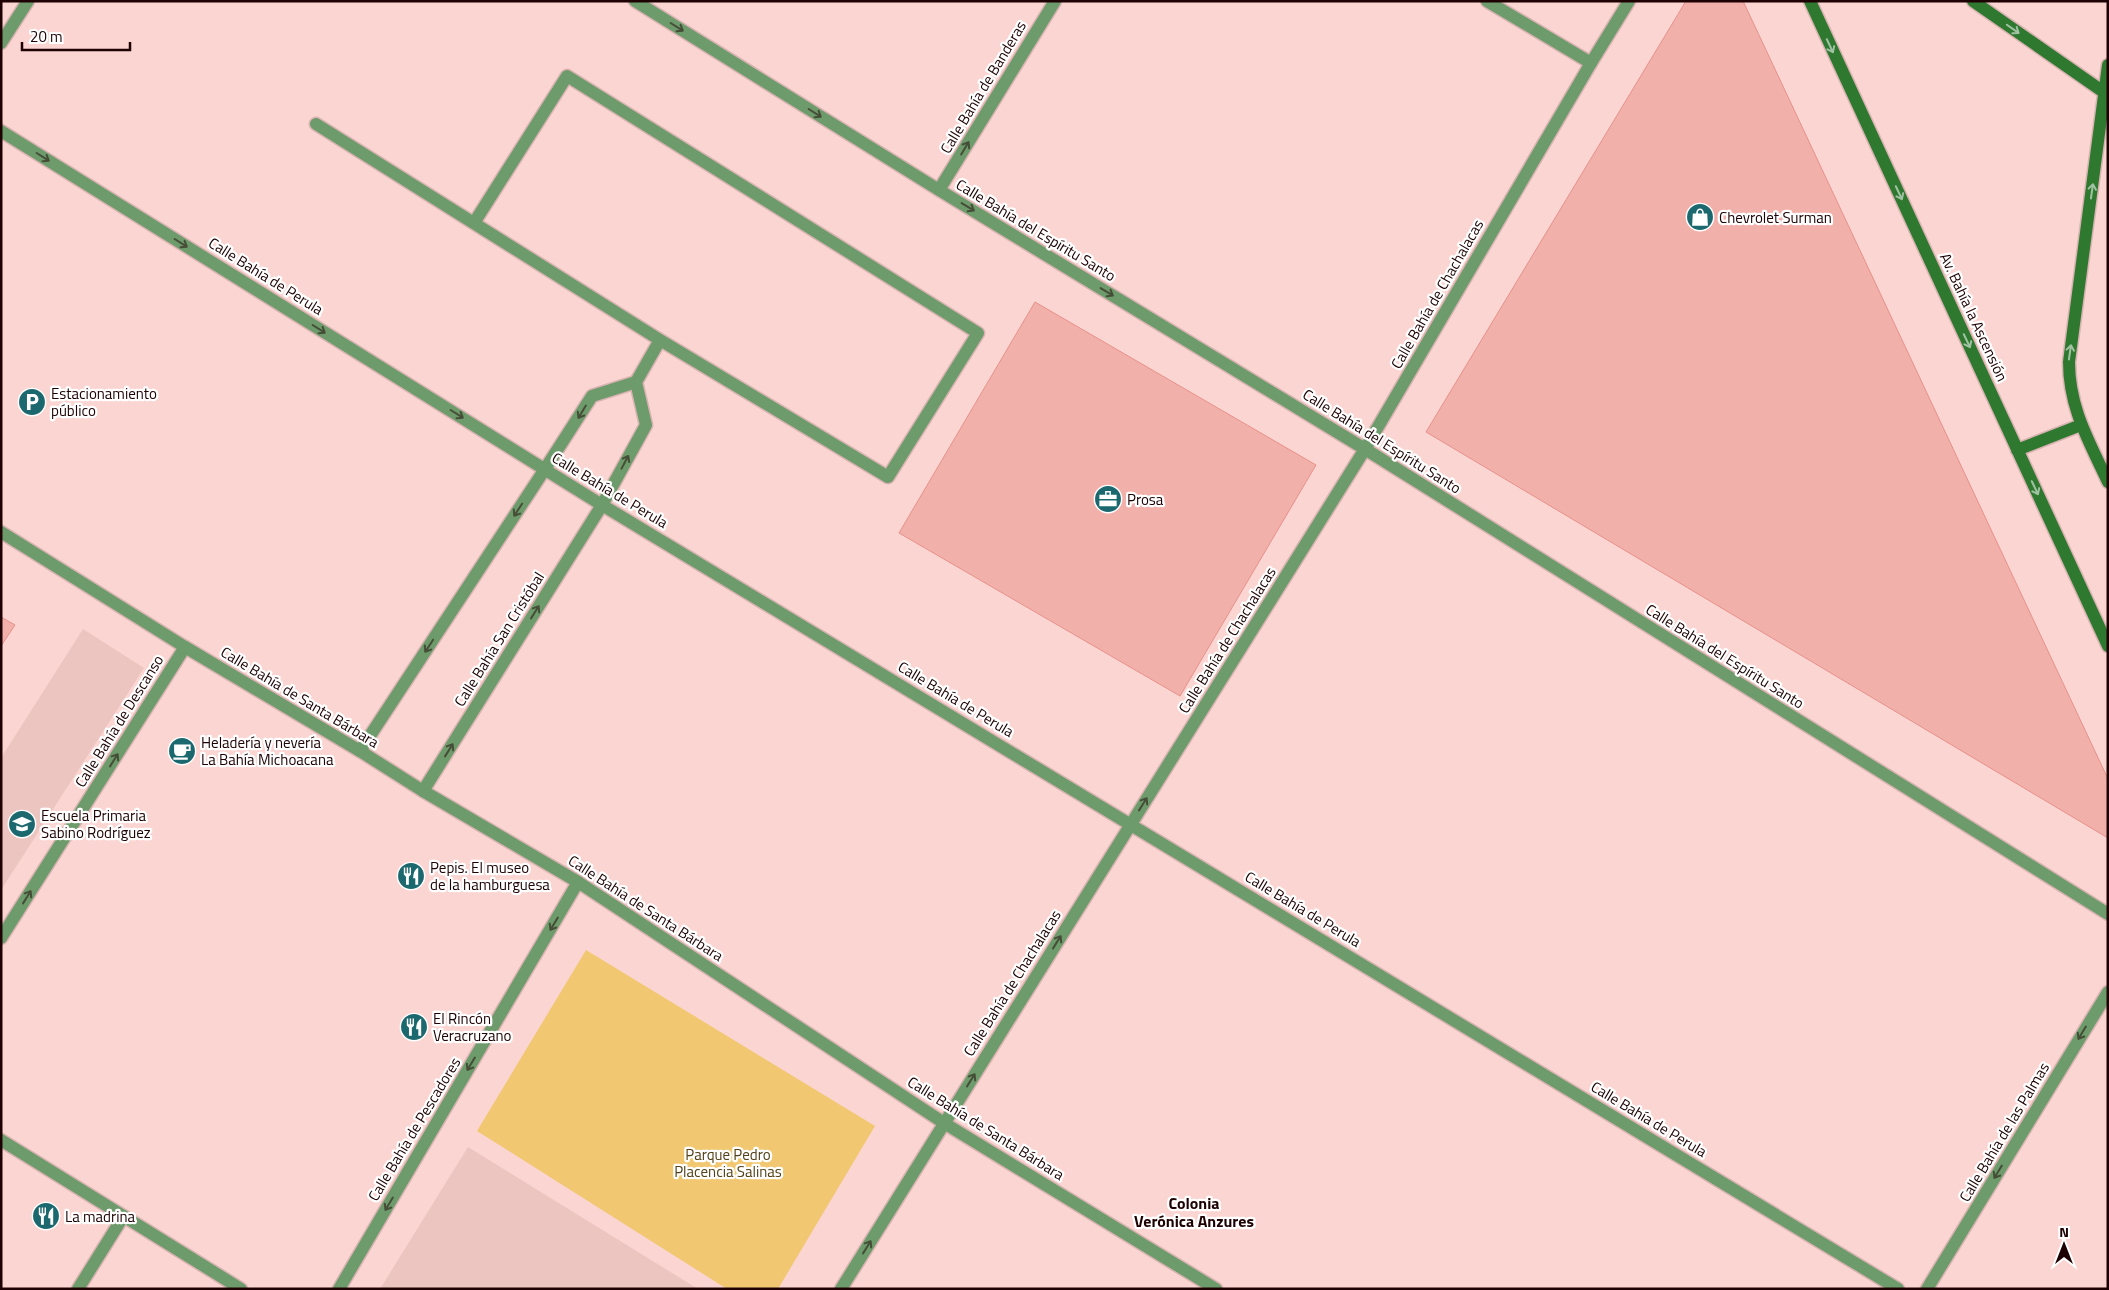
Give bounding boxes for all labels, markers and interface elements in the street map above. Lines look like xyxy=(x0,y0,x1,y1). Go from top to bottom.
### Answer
street label: Calle Bahía de Banderas xyxy=(934,16,1032,158)
scale bar xyxy=(22,20,130,52)
one-way arrow xyxy=(669,22,683,32)
one-way arrow xyxy=(2006,24,2020,34)
text: 20 m xyxy=(30,25,63,48)
one-way arrow xyxy=(1826,38,1836,53)
one-way arrow xyxy=(807,108,821,118)
one-way arrow xyxy=(960,142,970,156)
one-way arrow xyxy=(35,152,49,162)
street label: Calle Bahía del Espíritu Santo xyxy=(952,173,1120,287)
one-way arrow xyxy=(2087,184,2097,200)
one-way arrow xyxy=(1894,185,1904,200)
one-way arrow xyxy=(961,202,975,213)
shop icon: Chevrolet Surman xyxy=(1685,202,1715,232)
place label: Chevrolet Surman xyxy=(1719,206,1832,229)
street label: Calle Bahía de Chachalacas xyxy=(1385,215,1489,373)
street label: Calle Bahía de Perula xyxy=(204,231,328,321)
one-way arrow xyxy=(173,238,187,248)
street label: Av. Bahía la Ascensión xyxy=(1934,249,2014,385)
one-way arrow xyxy=(1099,287,1113,297)
one-way arrow xyxy=(311,324,325,334)
one-way arrow xyxy=(1962,333,1972,348)
one-way arrow xyxy=(2065,345,2075,361)
place label: Estacionamiento público xyxy=(51,382,157,422)
street label: Calle Bahía del Espíritu Santo xyxy=(1298,383,1466,499)
parking icon: Estacionamiento público xyxy=(17,387,47,417)
one-way arrow xyxy=(576,405,586,419)
one-way arrow xyxy=(449,410,463,420)
street label: Calle Bahía de Perula xyxy=(548,446,673,534)
one-way arrow xyxy=(621,455,630,470)
one-way arrow xyxy=(2030,480,2040,495)
office icon: Prosa xyxy=(1093,484,1123,514)
place label: Prosa xyxy=(1127,488,1164,511)
one-way arrow xyxy=(513,503,523,517)
street label: Calle Bahía de Chachalacas xyxy=(1172,562,1282,718)
street label: Calle Bahía San Cristóbal xyxy=(448,567,550,711)
street label: Calle Bahía del Espíritu Santo xyxy=(1641,598,1809,714)
one-way arrow xyxy=(530,606,540,620)
one-way arrow xyxy=(424,639,434,653)
street label: Calle Bahía de Santa Bárbara xyxy=(217,641,384,754)
street label: Calle Bahía de Descanso xyxy=(69,650,169,792)
street label: Calle Bahía de Perula xyxy=(894,655,1019,743)
place label: Heladería y nevería La Bahía Michoacana xyxy=(201,731,334,771)
cafe icon: Heladería y nevería La Bahía Michoacana xyxy=(167,736,197,766)
one-way arrow xyxy=(444,743,454,757)
one-way arrow xyxy=(109,753,119,767)
one-way arrow xyxy=(1138,797,1148,811)
place label: Escuela Primaria Sabino Rodríguez xyxy=(41,804,151,844)
school or university icon: Escuela Primaria Sabino Rodríguez xyxy=(7,809,37,839)
street label: Calle Bahía de Santa Bárbara xyxy=(564,849,729,967)
place label: Pepis. El museo de la hamburguesa xyxy=(430,856,550,896)
restaurant icon: Pepis. El museo de la hamburguesa xyxy=(396,861,426,891)
street label: Calle Bahía de Perula xyxy=(1241,865,1366,953)
one-way arrow xyxy=(23,891,33,905)
street label: Calle Bahía de Chachalacas xyxy=(957,905,1067,1061)
one-way arrow xyxy=(548,916,558,930)
one-way arrow xyxy=(1052,935,1062,949)
place label: El Rincón Veracruzano xyxy=(433,1007,512,1047)
restaurant icon: El Rincón Veracruzano xyxy=(399,1012,429,1042)
one-way arrow xyxy=(2077,1026,2087,1040)
street label: Calle Bahía de Pescadores xyxy=(362,1053,466,1205)
one-way arrow xyxy=(466,1056,476,1070)
street label: Calle Bahía de las Palmas xyxy=(1953,1058,2055,1206)
street label: Calle Bahía de Santa Bárbara xyxy=(903,1070,1069,1186)
one-way arrow xyxy=(966,1073,976,1087)
street label: Calle Bahía de Perula xyxy=(1587,1075,1712,1163)
park label: Parque Pedro Placencia Salinas xyxy=(674,1143,782,1183)
one-way arrow xyxy=(1993,1165,2003,1179)
district label: Colonia Verónica Anzures xyxy=(1134,1191,1254,1233)
one-way arrow xyxy=(383,1196,393,1210)
restaurant icon: La madrina xyxy=(31,1201,61,1231)
place label: La madrina xyxy=(65,1205,136,1228)
north arrow xyxy=(2039,1220,2089,1270)
text: N xyxy=(2059,1221,2069,1242)
one-way arrow xyxy=(862,1241,872,1255)

